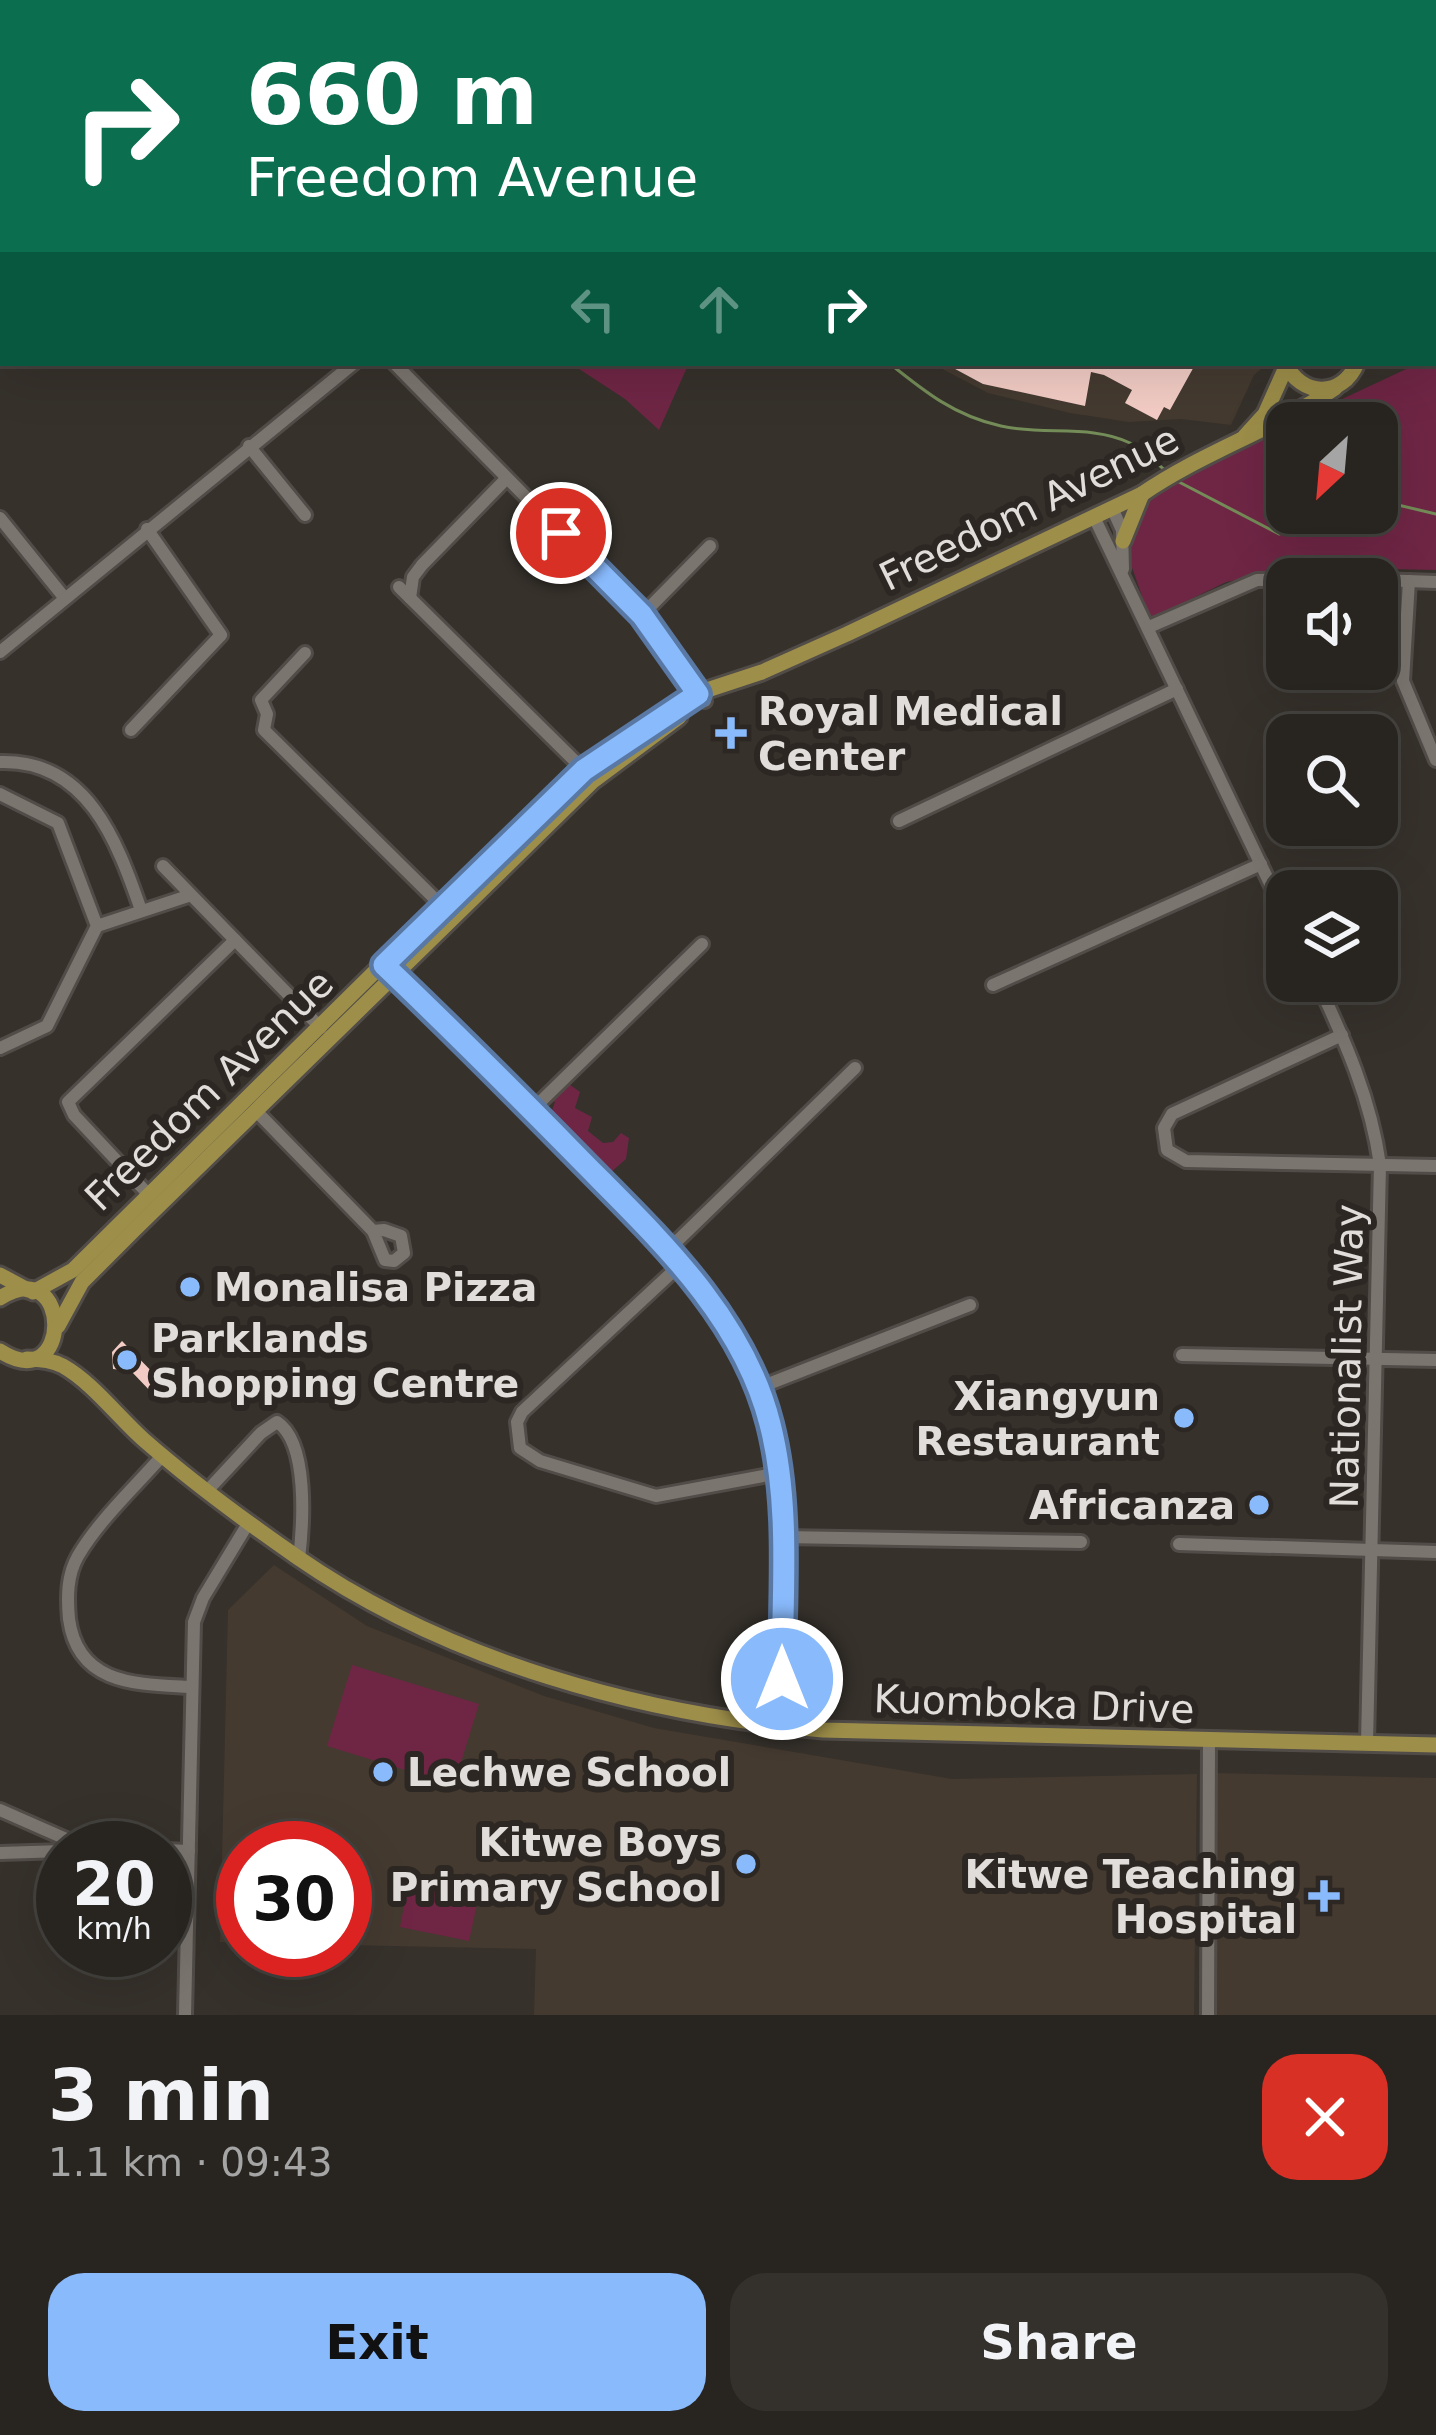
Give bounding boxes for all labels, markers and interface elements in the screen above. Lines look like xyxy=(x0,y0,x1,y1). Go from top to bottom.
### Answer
text: 660 m xyxy=(246,46,538,144)
icon: right xyxy=(48,48,204,204)
text: Freedom Avenue xyxy=(246,146,698,209)
icon: left xyxy=(560,276,626,342)
icon: ahead xyxy=(686,276,752,342)
icon: right xyxy=(812,276,878,342)
north arrow xyxy=(1266,402,1398,534)
map controls xyxy=(1266,402,1398,1002)
street label: Freedom Avenue xyxy=(872,416,1186,600)
pin xyxy=(510,482,612,584)
icon: arrive xyxy=(528,500,594,566)
button: sound xyxy=(1266,558,1398,690)
place label: Royal Medical Center xyxy=(758,689,1063,779)
button: search xyxy=(1266,714,1398,846)
marker: Royal Medical Center xyxy=(715,717,747,749)
button: layers xyxy=(1266,870,1398,1002)
street label: Freedom Avenue xyxy=(76,960,342,1220)
street label: Nationalist Way xyxy=(1322,1203,1372,1509)
place label: Monalisa Pizza xyxy=(214,1265,537,1310)
marker: Monalisa Pizza xyxy=(177,1274,203,1300)
place label: Parklands Shopping Centre xyxy=(151,1316,519,1406)
marker: Parklands Shopping Centre xyxy=(114,1347,140,1373)
place label: Xiangyun Restaurant xyxy=(916,1374,1160,1464)
marker: Xiangyun Restaurant xyxy=(1171,1405,1197,1431)
place label: Africanza xyxy=(1029,1483,1235,1528)
marker: Africanza xyxy=(1246,1492,1272,1518)
position arrow xyxy=(719,1616,845,1742)
street label: Kuomboka Drive xyxy=(873,1676,1195,1732)
place label: Lechwe School xyxy=(407,1750,731,1795)
marker: Lechwe School xyxy=(370,1759,396,1785)
place label: Kitwe Boys Primary School xyxy=(390,1820,722,1910)
speed limit sign: 30 xyxy=(216,1821,372,1977)
text: 20 xyxy=(72,1849,156,1919)
marker: Kitwe Boys Primary School xyxy=(733,1851,759,1877)
place label: Kitwe Teaching Hospital xyxy=(965,1852,1297,1942)
marker: Kitwe Teaching Hospital xyxy=(1308,1880,1340,1912)
text: km/h xyxy=(76,1911,152,1946)
text: 3 min xyxy=(48,2053,274,2137)
button: close xyxy=(1262,2054,1388,2180)
text: 1.1 km · 09:43 xyxy=(48,2140,333,2185)
button: Exit xyxy=(48,2273,706,2411)
button: Share xyxy=(730,2273,1388,2411)

